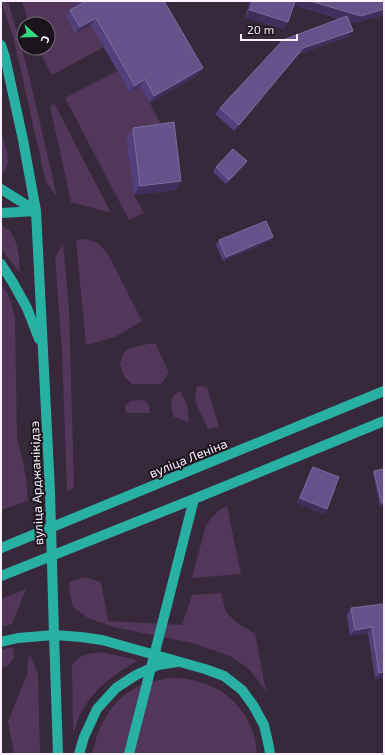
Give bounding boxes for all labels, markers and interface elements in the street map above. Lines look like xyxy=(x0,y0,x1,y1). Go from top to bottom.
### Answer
north arrow xyxy=(16,16,56,56)
scale bar xyxy=(241,16,297,42)
text: 20 m xyxy=(247,22,274,36)
text: С xyxy=(38,34,53,45)
street label: вуліца Арджанікідзэ xyxy=(26,421,46,545)
street label: вуліца Леніна xyxy=(147,435,229,481)

